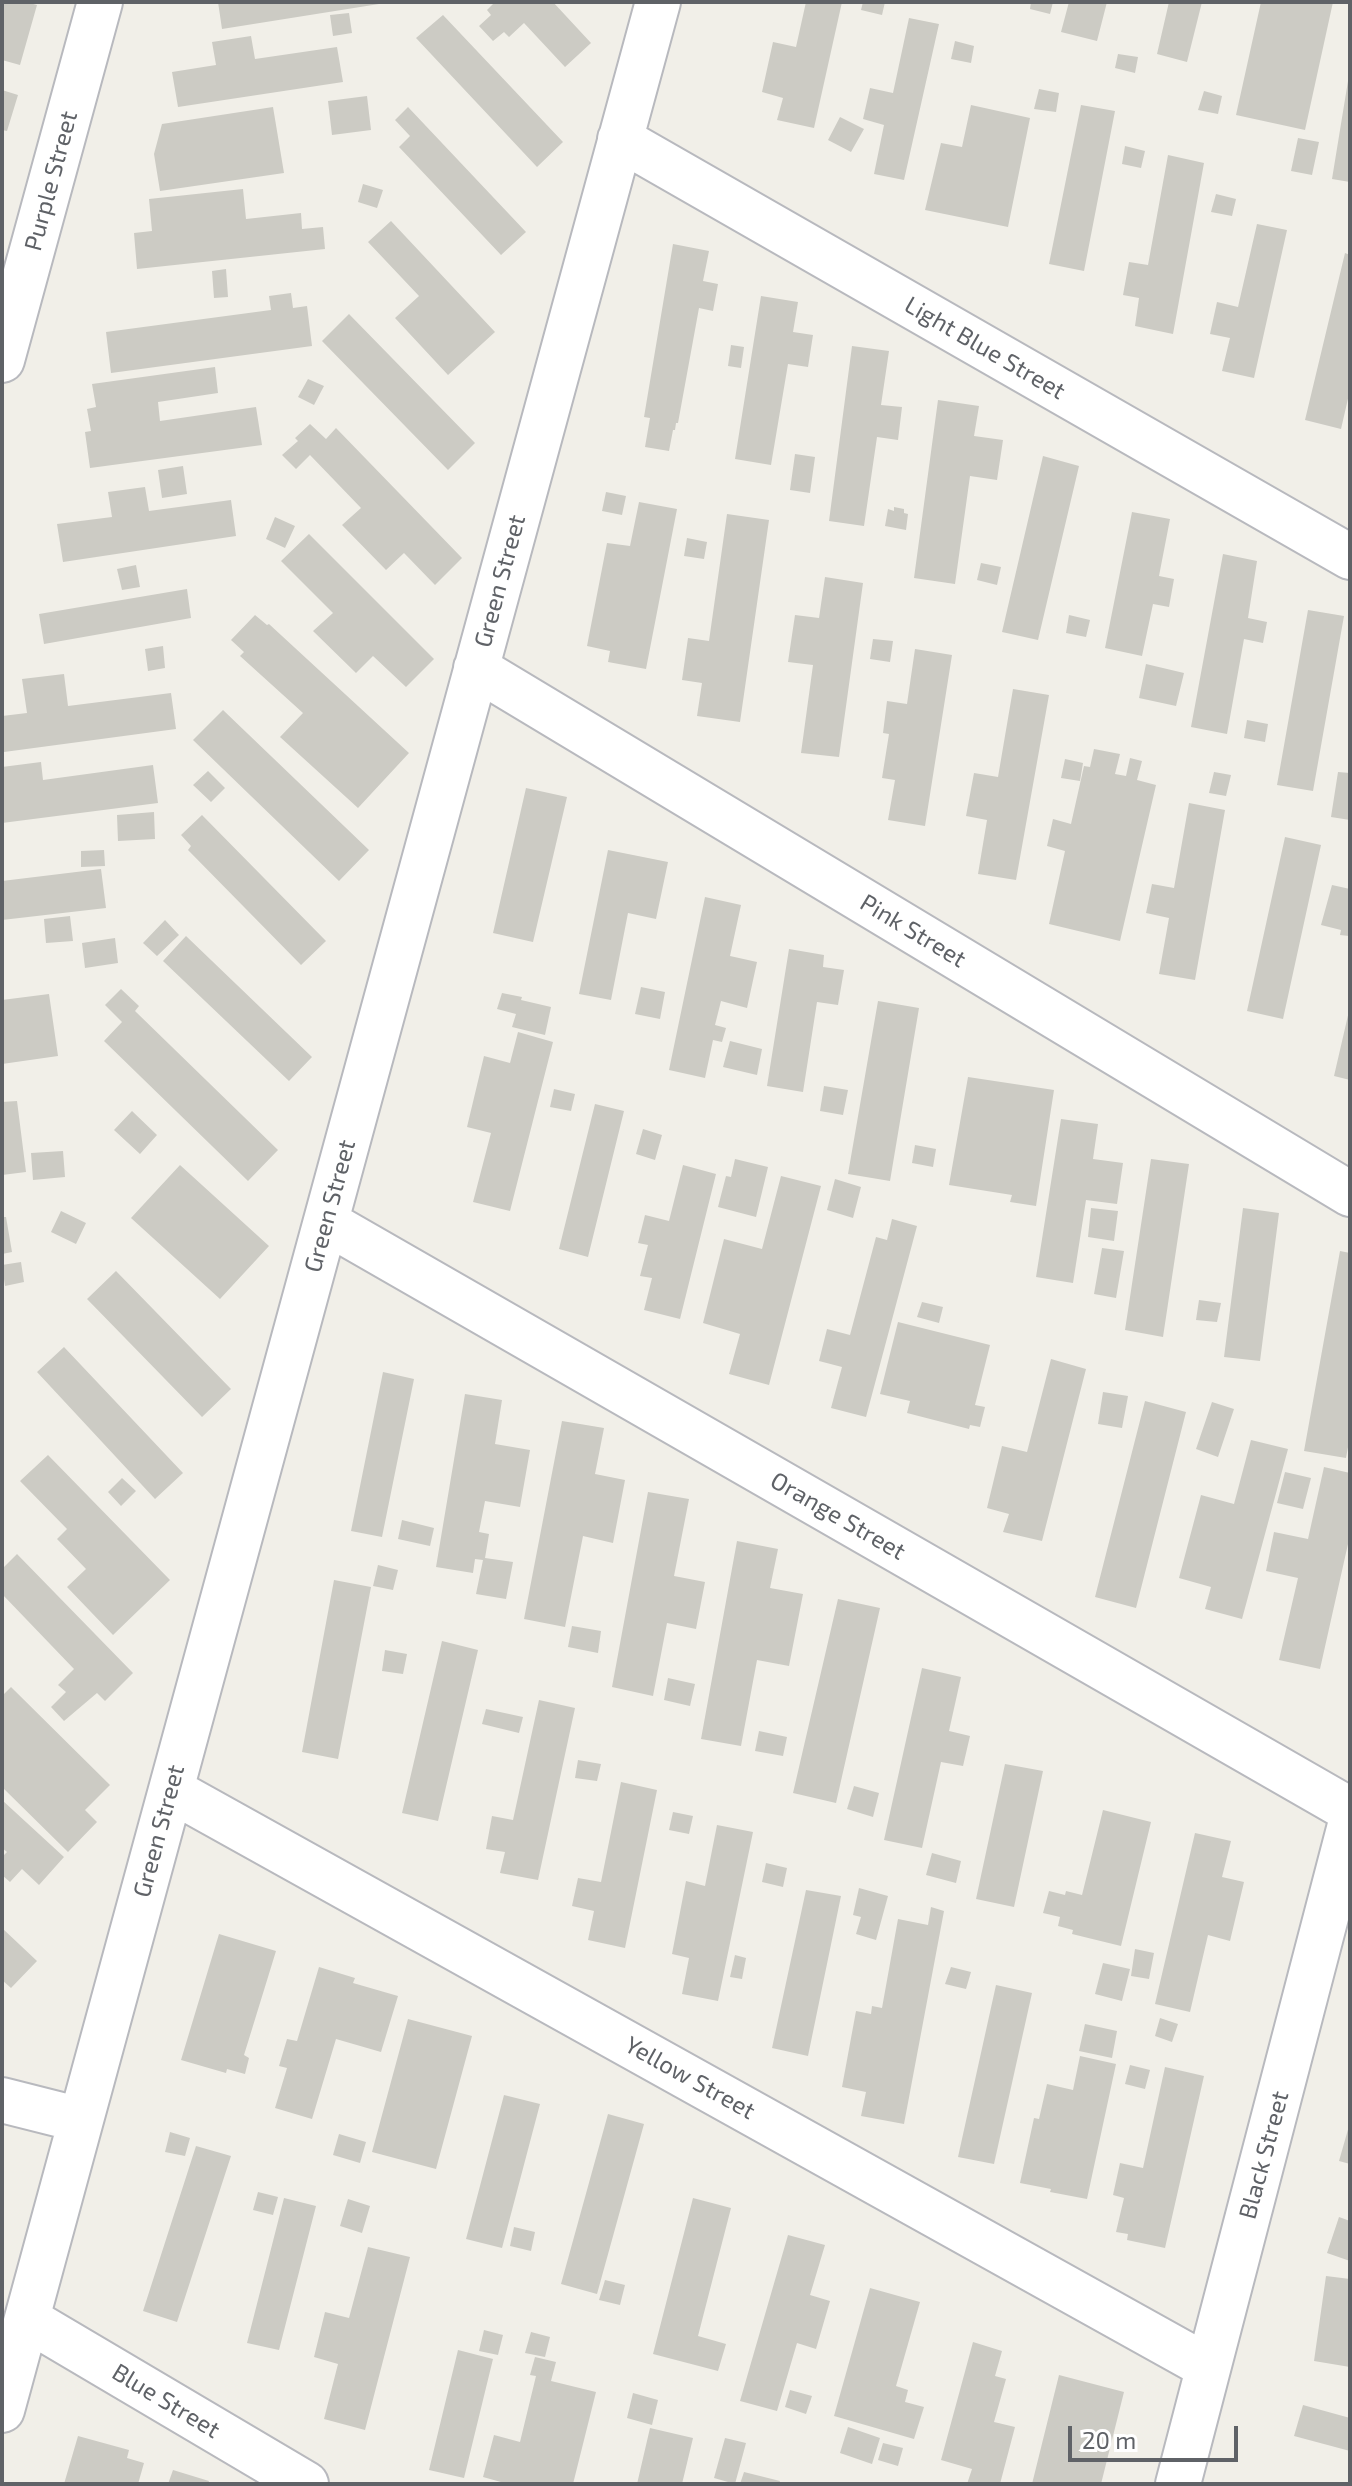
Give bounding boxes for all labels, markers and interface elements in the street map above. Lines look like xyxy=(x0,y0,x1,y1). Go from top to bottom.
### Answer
street label: Purple Street xyxy=(19,108,83,254)
street label: Light Blue Street xyxy=(900,290,1070,406)
street label: Green Street xyxy=(468,512,532,650)
street label: Pink Street xyxy=(855,888,971,974)
street label: Green Street xyxy=(298,1137,362,1275)
street label: Orange Street xyxy=(765,1466,911,1566)
street label: Green Street xyxy=(127,1762,191,1900)
street label: Yellow Street xyxy=(620,2030,760,2126)
street label: Black Street xyxy=(1233,2088,1295,2222)
street label: Blue Street xyxy=(107,2358,225,2444)
scale bar xyxy=(1072,2410,1242,2460)
text: 20 m xyxy=(1082,2425,1136,2454)

